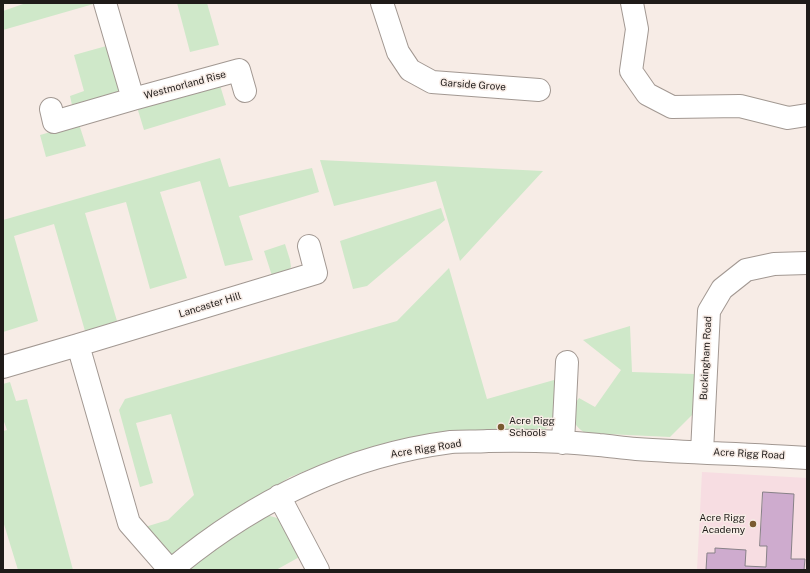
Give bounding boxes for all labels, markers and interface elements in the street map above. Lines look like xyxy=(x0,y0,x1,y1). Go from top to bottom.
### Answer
street label: Westmorland Rise xyxy=(143,68,227,102)
street label: Garside Grove xyxy=(440,77,506,93)
street label: Lancaster Hill xyxy=(177,290,243,320)
street label: Buckingham Road xyxy=(698,316,714,400)
place label: Acre Rigg Schools xyxy=(509,415,555,438)
marker: Acre Rigg Schools xyxy=(496,422,506,432)
street label: Acre Rigg Road xyxy=(390,437,462,461)
street label: Acre Rigg Road xyxy=(713,446,785,462)
place label: Acre Rigg Academy xyxy=(699,512,745,536)
marker: Acre Rigg Academy xyxy=(748,519,758,529)

